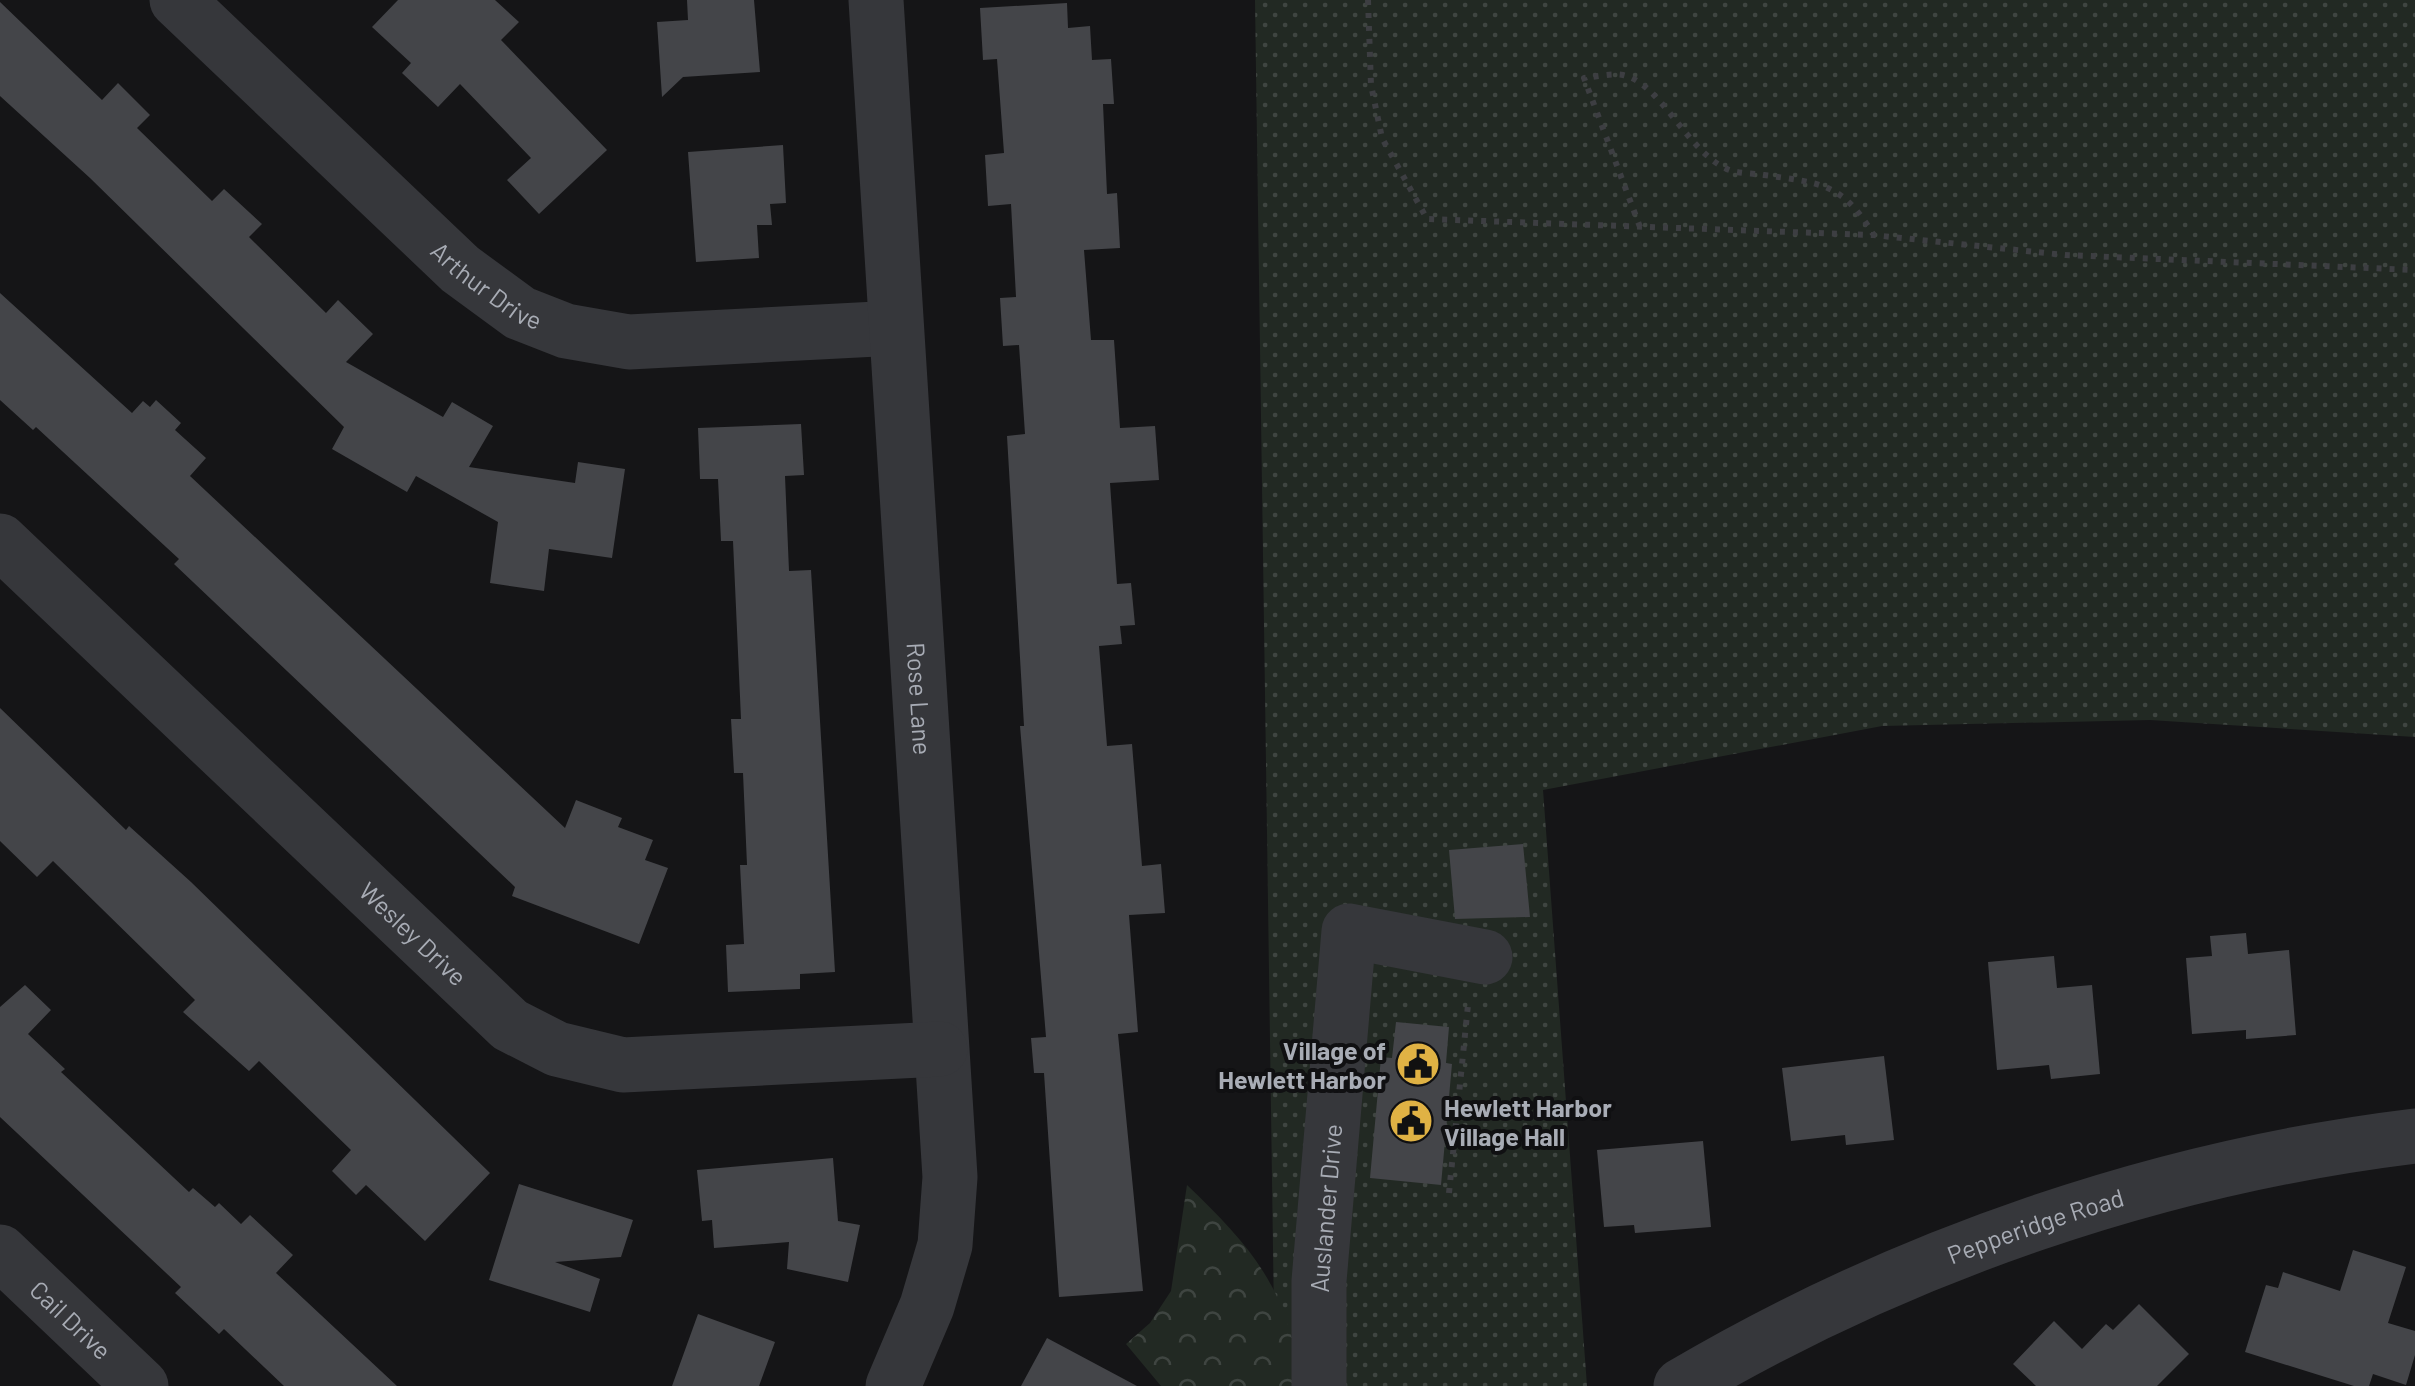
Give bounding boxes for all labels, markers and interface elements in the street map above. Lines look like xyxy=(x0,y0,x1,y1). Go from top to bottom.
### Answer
street label: Arthur Drive xyxy=(425,235,546,335)
street label: Rose Lane xyxy=(901,641,938,756)
street label: Wesley Drive xyxy=(353,875,473,991)
place label: Village of Hewlett Harbor xyxy=(1218,1035,1386,1094)
public building icon: Village of Hewlett Harbor xyxy=(1395,1041,1441,1087)
place label: Hewlett Harbor Village Hall xyxy=(1444,1092,1612,1151)
public building icon: Hewlett Harbor Village Hall xyxy=(1388,1098,1434,1144)
street label: Auslander Drive xyxy=(1304,1123,1347,1293)
street label: Pepperidge Road xyxy=(1943,1181,2127,1270)
street label: Cail Drive xyxy=(24,1274,118,1365)

